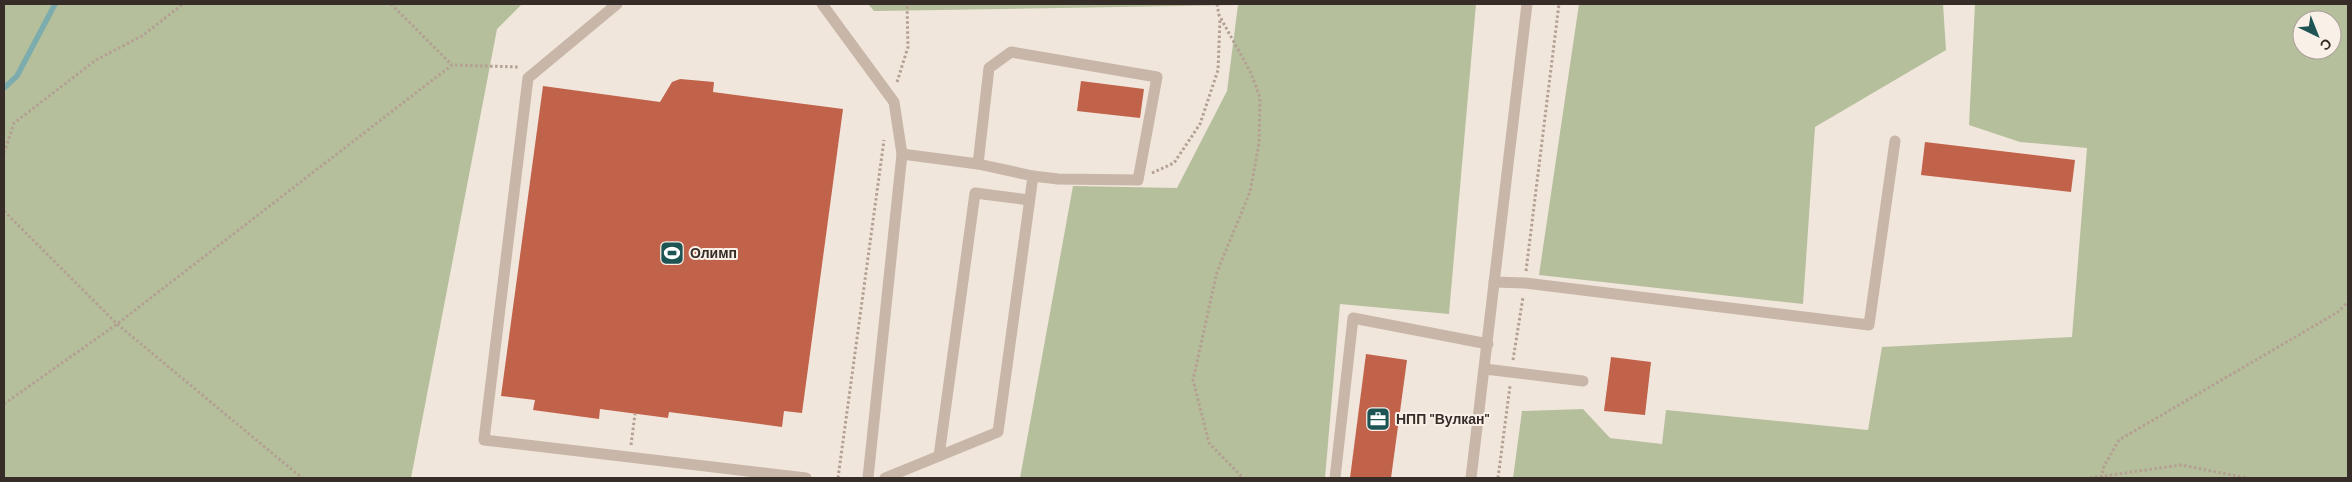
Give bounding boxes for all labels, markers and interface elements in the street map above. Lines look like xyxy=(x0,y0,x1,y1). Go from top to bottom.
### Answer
north arrow xyxy=(2292,10,2342,60)
text: С xyxy=(2316,34,2336,55)
sports icon: Олимп xyxy=(659,240,685,266)
place label: Олимп xyxy=(690,244,737,262)
office icon: НПП "Вулкан" xyxy=(1365,406,1391,432)
place label: НПП "Вулкан" xyxy=(1396,410,1490,428)

